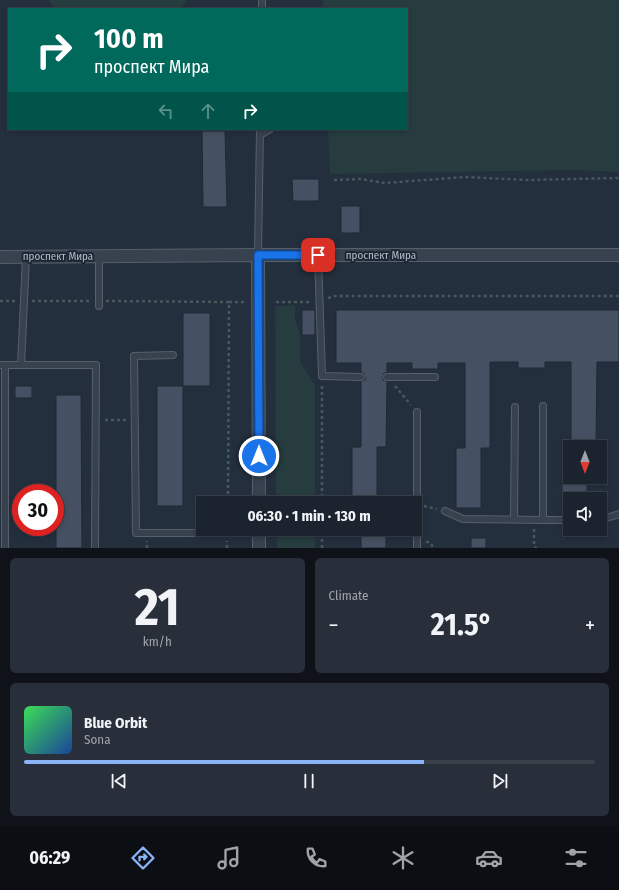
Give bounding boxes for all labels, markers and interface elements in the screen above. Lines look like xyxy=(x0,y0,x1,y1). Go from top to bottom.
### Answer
text: 100 m xyxy=(94,22,164,55)
icon: right xyxy=(28,24,80,76)
text: проспект Мира xyxy=(94,56,209,78)
icon: left xyxy=(155,100,177,122)
icon: ahead xyxy=(197,100,219,122)
icon: right xyxy=(239,100,261,122)
pin xyxy=(301,238,335,272)
icon: arrive xyxy=(307,244,329,266)
street label: проспект Мира xyxy=(346,249,416,262)
street label: проспект Мира xyxy=(23,250,93,263)
position arrow xyxy=(238,435,280,477)
north arrow xyxy=(563,440,607,484)
map controls xyxy=(563,440,607,536)
speed limit sign: 30 xyxy=(12,484,64,536)
button: sound xyxy=(563,492,607,536)
text: 06:30 · 1 min · 130 m xyxy=(247,507,371,525)
text: 21 xyxy=(135,576,180,639)
text: Climate xyxy=(329,588,369,603)
text: 21.5° xyxy=(431,607,493,643)
text: − xyxy=(329,612,338,639)
text: + xyxy=(585,612,595,639)
text: km/h xyxy=(143,634,172,649)
text: Blue Orbit xyxy=(84,714,147,732)
text: Sona xyxy=(84,732,111,747)
icon: previous xyxy=(108,770,130,792)
icon: pause xyxy=(298,770,320,792)
icon: next xyxy=(489,770,511,792)
icon: directions xyxy=(129,844,157,872)
icon: music xyxy=(215,844,243,872)
icon: phone xyxy=(302,844,330,872)
icon: climate xyxy=(389,844,417,872)
icon: car xyxy=(475,844,503,872)
icon: filters xyxy=(562,844,590,872)
text: 06:29 xyxy=(29,847,70,869)

